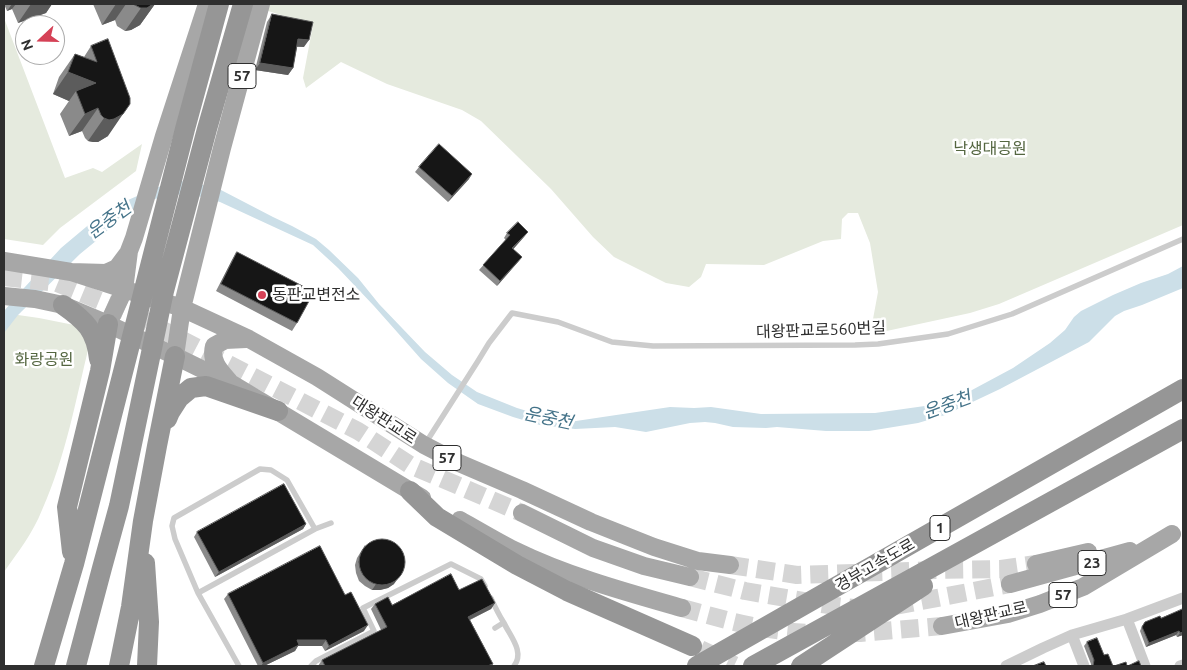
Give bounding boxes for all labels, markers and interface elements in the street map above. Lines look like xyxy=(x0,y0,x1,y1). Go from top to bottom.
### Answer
north arrow xyxy=(15,15,65,65)
text: N xyxy=(18,37,36,53)
road number: 57 xyxy=(228,64,256,88)
park label: 낙생대공원 xyxy=(953,139,1027,159)
water label: 운중천 xyxy=(83,197,135,243)
place label: 동판교변전소 xyxy=(272,285,360,305)
marker: 동판교변전소 xyxy=(256,289,268,301)
street label: 대왕판교로560번길 xyxy=(756,318,886,342)
park label: 화랑공원 xyxy=(15,350,73,370)
water label: 운중천 xyxy=(920,386,974,424)
street label: 대왕판교로 xyxy=(348,392,420,448)
water label: 운중천 xyxy=(521,402,575,434)
road number: 57 xyxy=(433,446,461,470)
road number: 1 xyxy=(930,516,950,540)
street label: 경부고속도로 xyxy=(832,535,918,595)
road number: 23 xyxy=(1078,550,1106,576)
road number: 57 xyxy=(1049,582,1077,608)
street label: 대왕판교로 xyxy=(953,597,1029,633)

